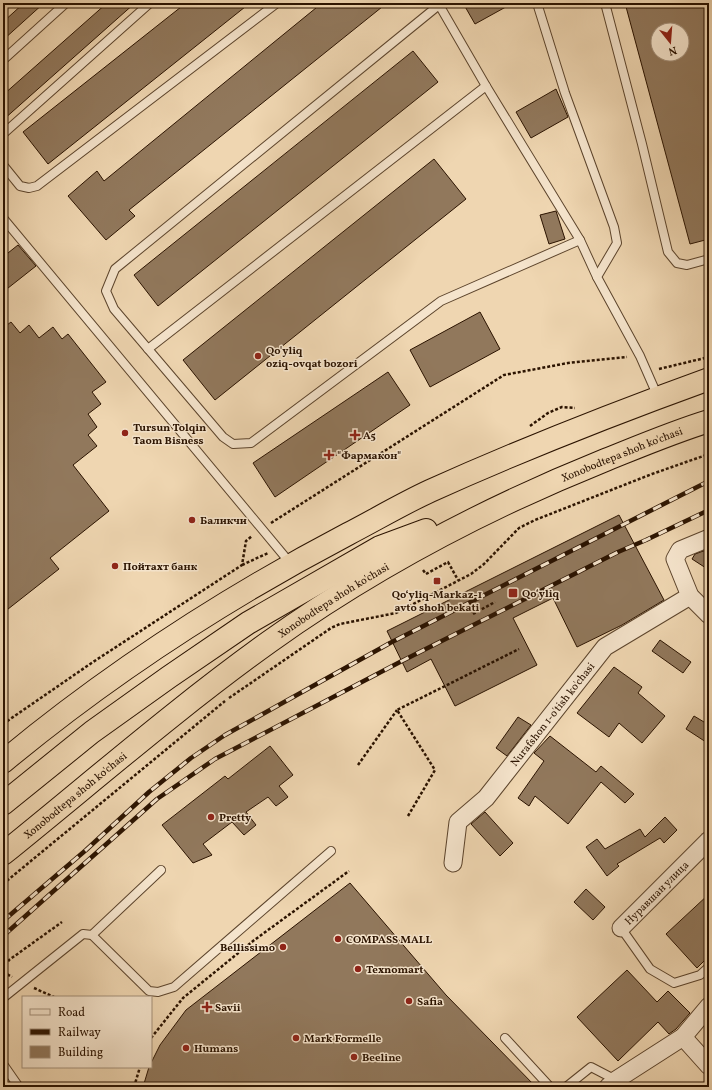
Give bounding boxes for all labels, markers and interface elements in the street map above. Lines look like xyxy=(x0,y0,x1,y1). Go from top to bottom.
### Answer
north arrow xyxy=(650,22,690,62)
text: N xyxy=(666,42,679,58)
place label: Qo'yliq oziq-ovqat bozori xyxy=(266,344,358,372)
marker: Qo'yliq oziq-ovqat bozori xyxy=(253,351,263,361)
place label: Tursun Tolqin Taom Bisness xyxy=(133,421,206,449)
street label: Xonobodtepa shoh ko'chasi xyxy=(559,424,685,486)
marker: Tursun Tolqin Taom Bisness xyxy=(120,428,130,438)
place label: А5 xyxy=(363,429,376,444)
marker: А5 xyxy=(350,430,360,440)
place label: "Фармакон" xyxy=(337,449,401,464)
marker: "Фармакон" xyxy=(324,450,334,460)
place label: Баликчи xyxy=(200,514,247,529)
marker: Баликчи xyxy=(187,515,197,525)
place label: Пойтахт банк xyxy=(123,560,198,575)
street label: Xonobodtepa shoh ko'chasi xyxy=(275,560,392,642)
marker: Пойтахт банк xyxy=(110,561,120,571)
marker: Qoʻyliq-Markaz-1 avto shoh bekati xyxy=(432,576,442,586)
marker: Qo‘yliq xyxy=(507,587,519,599)
place label: Qo‘yliq xyxy=(522,587,559,602)
place label: Qoʻyliq-Markaz-1 avto shoh bekati xyxy=(392,588,482,616)
street label: Nurafshon 1-o'tish ko'chasi xyxy=(508,660,599,770)
street label: Xonobodtepa shoh ko'chasi xyxy=(21,749,131,843)
place label: Pretty xyxy=(219,811,252,826)
marker: Pretty xyxy=(206,812,216,822)
street label: Нуравшан улица xyxy=(622,858,693,929)
place label: COMPASS MALL xyxy=(346,933,432,948)
marker: COMPASS MALL xyxy=(333,934,343,944)
place label: Bellissimo xyxy=(220,941,275,956)
marker: Bellissimo xyxy=(278,942,288,952)
place label: Texnomart xyxy=(366,963,423,978)
marker: Texnomart xyxy=(353,964,363,974)
place label: Safia xyxy=(417,995,443,1010)
legend xyxy=(22,996,152,1068)
marker: Safia xyxy=(404,996,414,1006)
place label: Savii xyxy=(215,1001,241,1016)
marker: Savii xyxy=(202,1002,212,1012)
text: Road xyxy=(58,1005,85,1021)
text: Railway xyxy=(58,1025,101,1041)
place label: Mark Formelle xyxy=(304,1032,382,1047)
marker: Mark Formelle xyxy=(291,1033,301,1043)
place label: Humans xyxy=(194,1042,238,1057)
marker: Humans xyxy=(181,1043,191,1053)
text: Building xyxy=(58,1045,103,1061)
place label: Beeline xyxy=(362,1051,401,1066)
marker: Beeline xyxy=(349,1052,359,1062)

